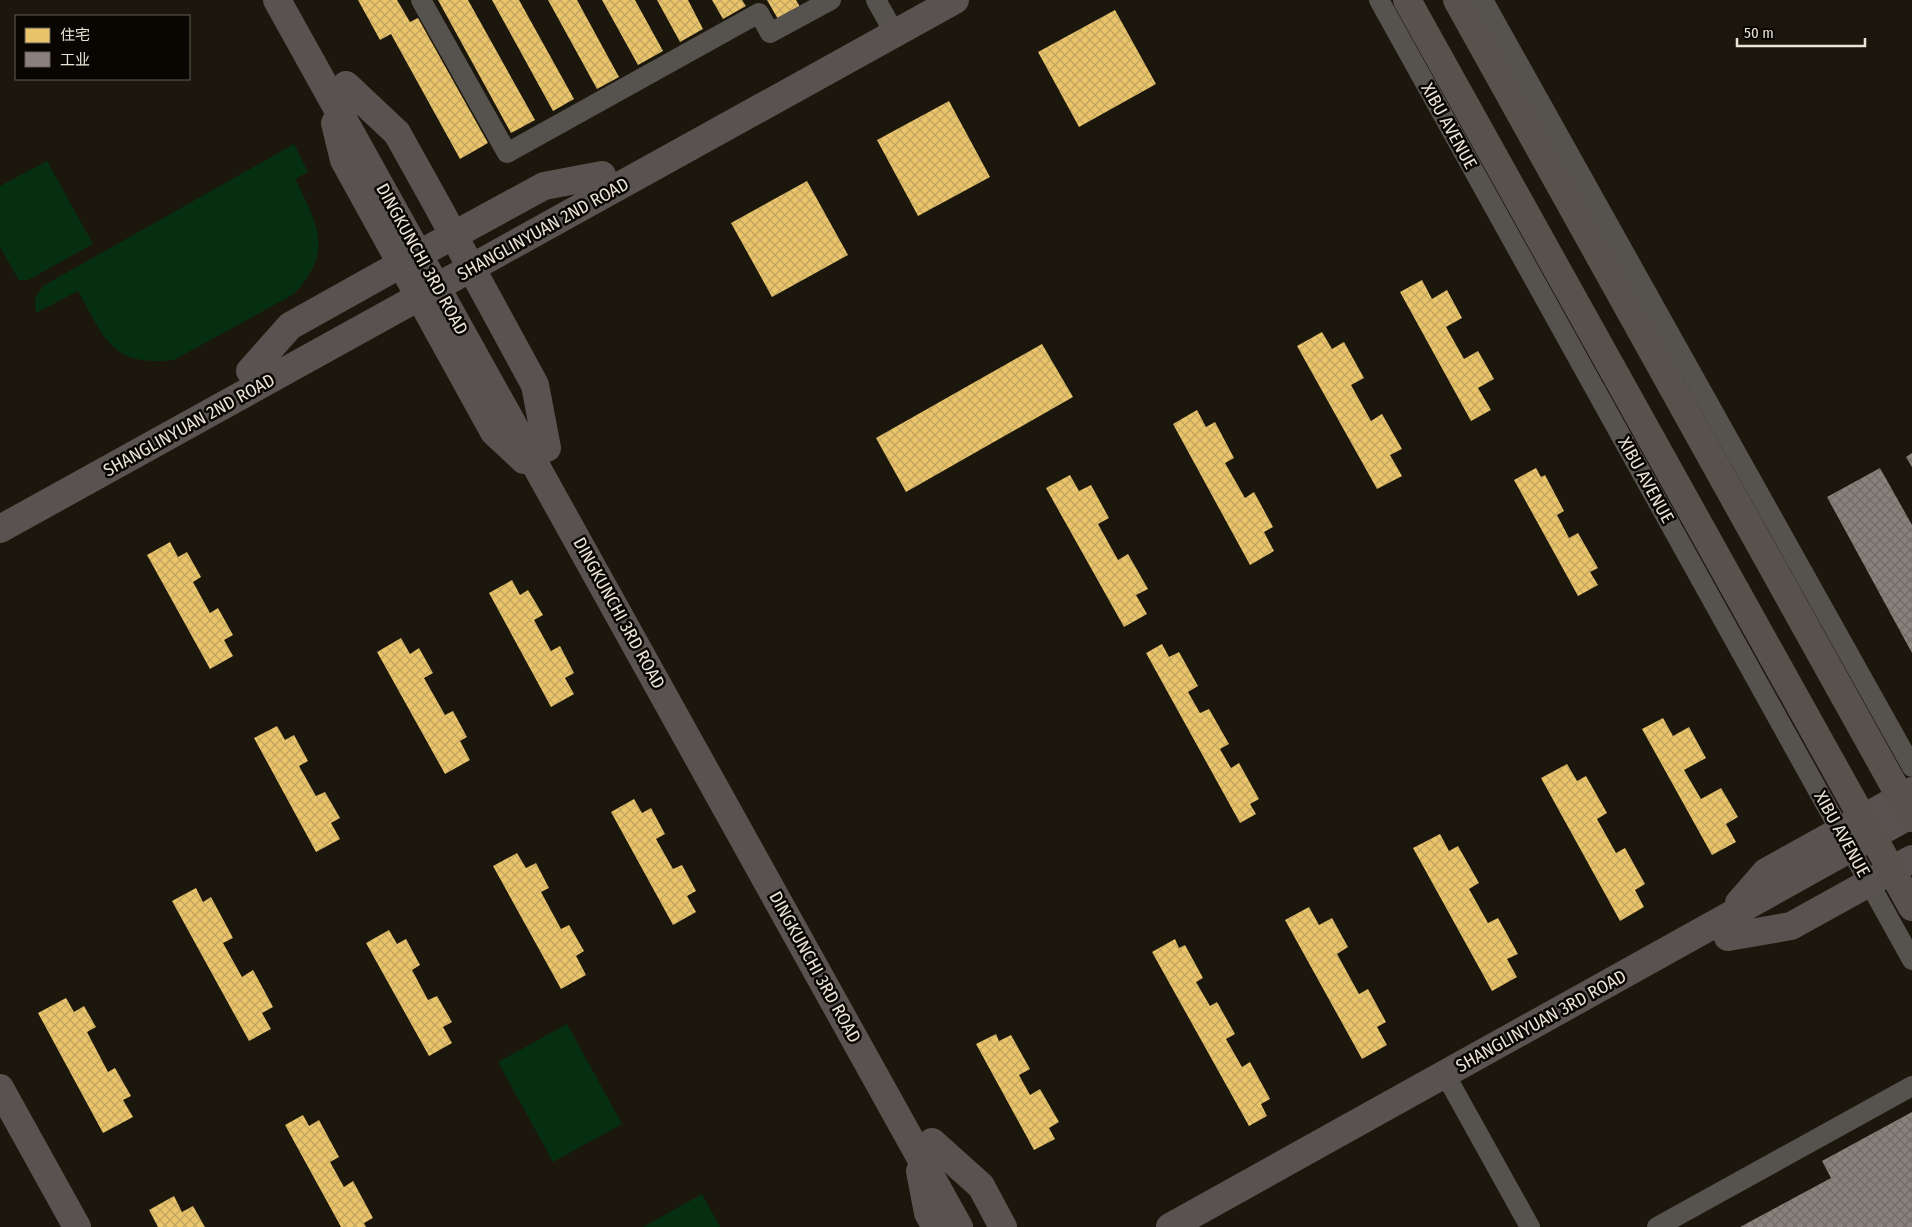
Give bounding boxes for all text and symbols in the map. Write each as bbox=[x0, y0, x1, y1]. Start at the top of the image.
legend bbox=[15, 15, 190, 80]
scale bar bbox=[1737, 15, 1864, 47]
text: 50 m bbox=[1744, 24, 1774, 42]
text: 住宅 bbox=[60, 26, 90, 44]
text: 工业 bbox=[60, 51, 90, 69]
street label: XIBU AVENUE bbox=[1416, 79, 1482, 173]
street label: SHANGLINYUAN 2ND ROAD bbox=[454, 173, 632, 285]
street label: DINGKUNCHI 3RD ROAD bbox=[371, 179, 473, 339]
street label: SHANGLINYUAN 2ND ROAD bbox=[100, 369, 278, 481]
street label: XIBU AVENUE bbox=[1613, 433, 1679, 527]
street label: DINGKUNCHI 3RD ROAD bbox=[568, 533, 670, 693]
street label: XIBU AVENUE bbox=[1809, 787, 1875, 881]
street label: DINGKUNCHI 3RD ROAD bbox=[764, 887, 866, 1047]
street label: SHANGLINYUAN 3RD ROAD bbox=[1452, 965, 1630, 1077]

